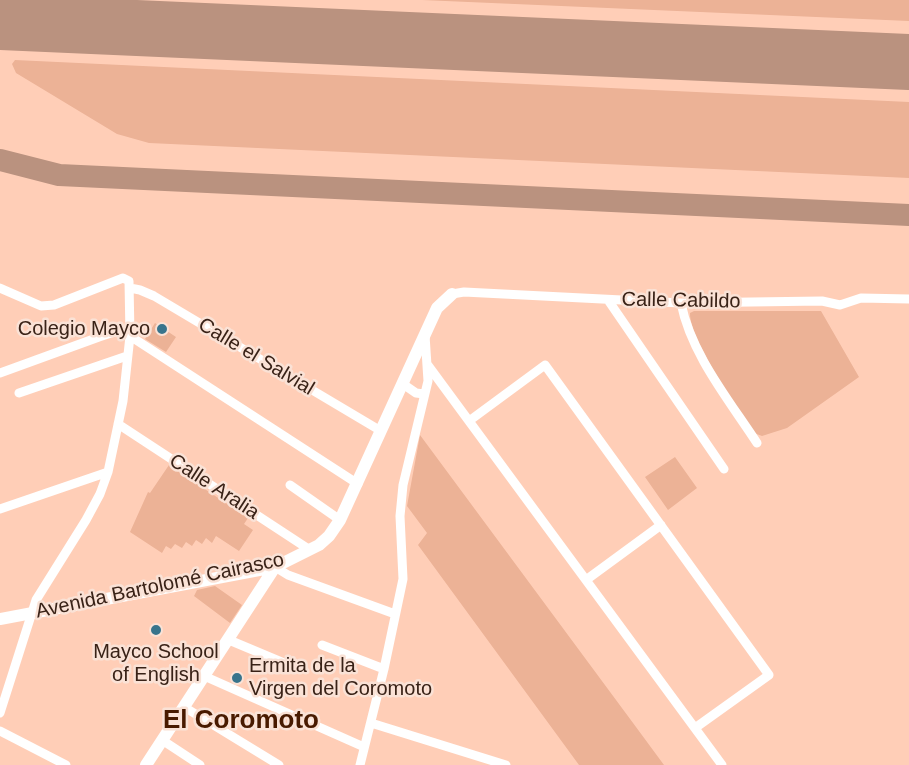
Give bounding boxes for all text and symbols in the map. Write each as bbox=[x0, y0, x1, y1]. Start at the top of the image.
street label: Calle Cabildo bbox=[621, 288, 741, 314]
street label: Calle el Salvial bbox=[194, 313, 318, 401]
place label: Colegio Mayco bbox=[18, 317, 150, 341]
marker: Colegio Mayco bbox=[155, 322, 169, 336]
street label: Calle Aralia bbox=[165, 449, 263, 525]
street label: Avenida Bartolomé Cairasco bbox=[34, 548, 286, 624]
marker: Mayco School of English bbox=[149, 623, 163, 637]
place label: Mayco School of English bbox=[93, 640, 219, 687]
place label: Ermita de la Virgen del Coromoto bbox=[249, 654, 432, 701]
marker: Ermita de la Virgen del Coromoto bbox=[230, 671, 244, 685]
district label: El Coromoto bbox=[163, 705, 319, 737]

